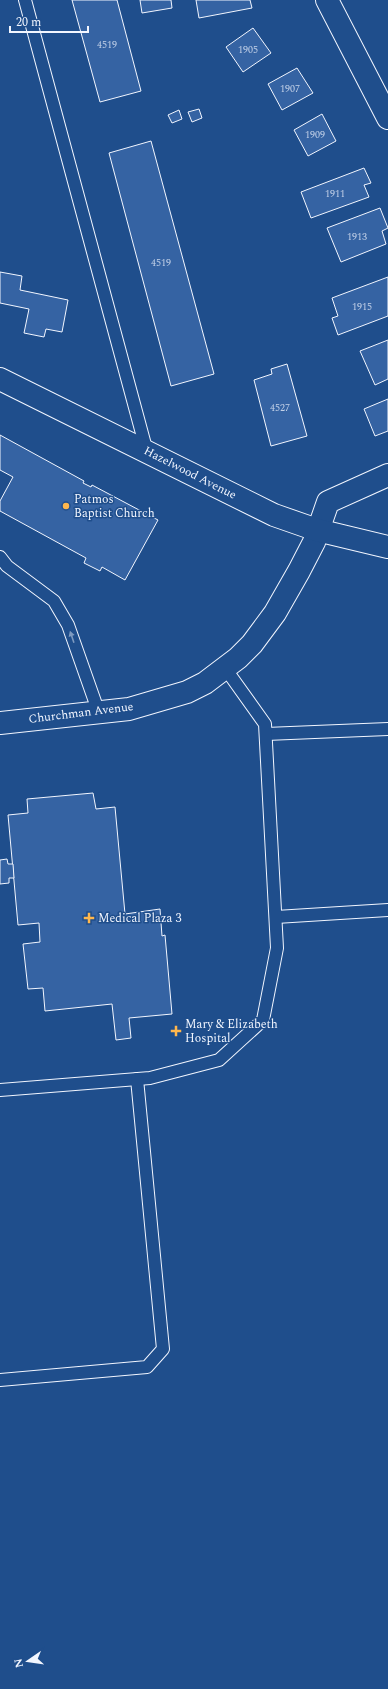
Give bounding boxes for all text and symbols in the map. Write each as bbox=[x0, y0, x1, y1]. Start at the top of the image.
scale bar bbox=[10, 8, 88, 34]
text: 20 m bbox=[16, 13, 41, 32]
house number: 4519 bbox=[97, 37, 117, 53]
house number: 1905 bbox=[238, 42, 258, 58]
house number: 1907 bbox=[280, 81, 300, 97]
house number: 1909 bbox=[305, 127, 325, 143]
house number: 1911 bbox=[325, 186, 345, 202]
house number: 1913 bbox=[347, 229, 367, 245]
house number: 4519 bbox=[151, 255, 171, 271]
house number: 1915 bbox=[352, 299, 372, 315]
house number: 4527 bbox=[270, 400, 290, 416]
street label: Hazelwood Avenue bbox=[140, 441, 240, 505]
place label: Patmos Baptist Church bbox=[74, 490, 155, 523]
marker: Patmos Baptist Church bbox=[61, 501, 71, 511]
one-way arrow bbox=[69, 631, 75, 643]
street label: Churchman Avenue bbox=[27, 697, 135, 729]
place label: Medical Plaza 3 bbox=[98, 909, 181, 928]
marker: Medical Plaza 3 bbox=[83, 912, 95, 924]
place label: Mary & Elizabeth Hospital bbox=[185, 1015, 278, 1048]
marker: Mary & Elizabeth Hospital bbox=[170, 1025, 182, 1037]
north arrow bbox=[8, 1641, 48, 1681]
text: N bbox=[9, 1657, 28, 1669]

